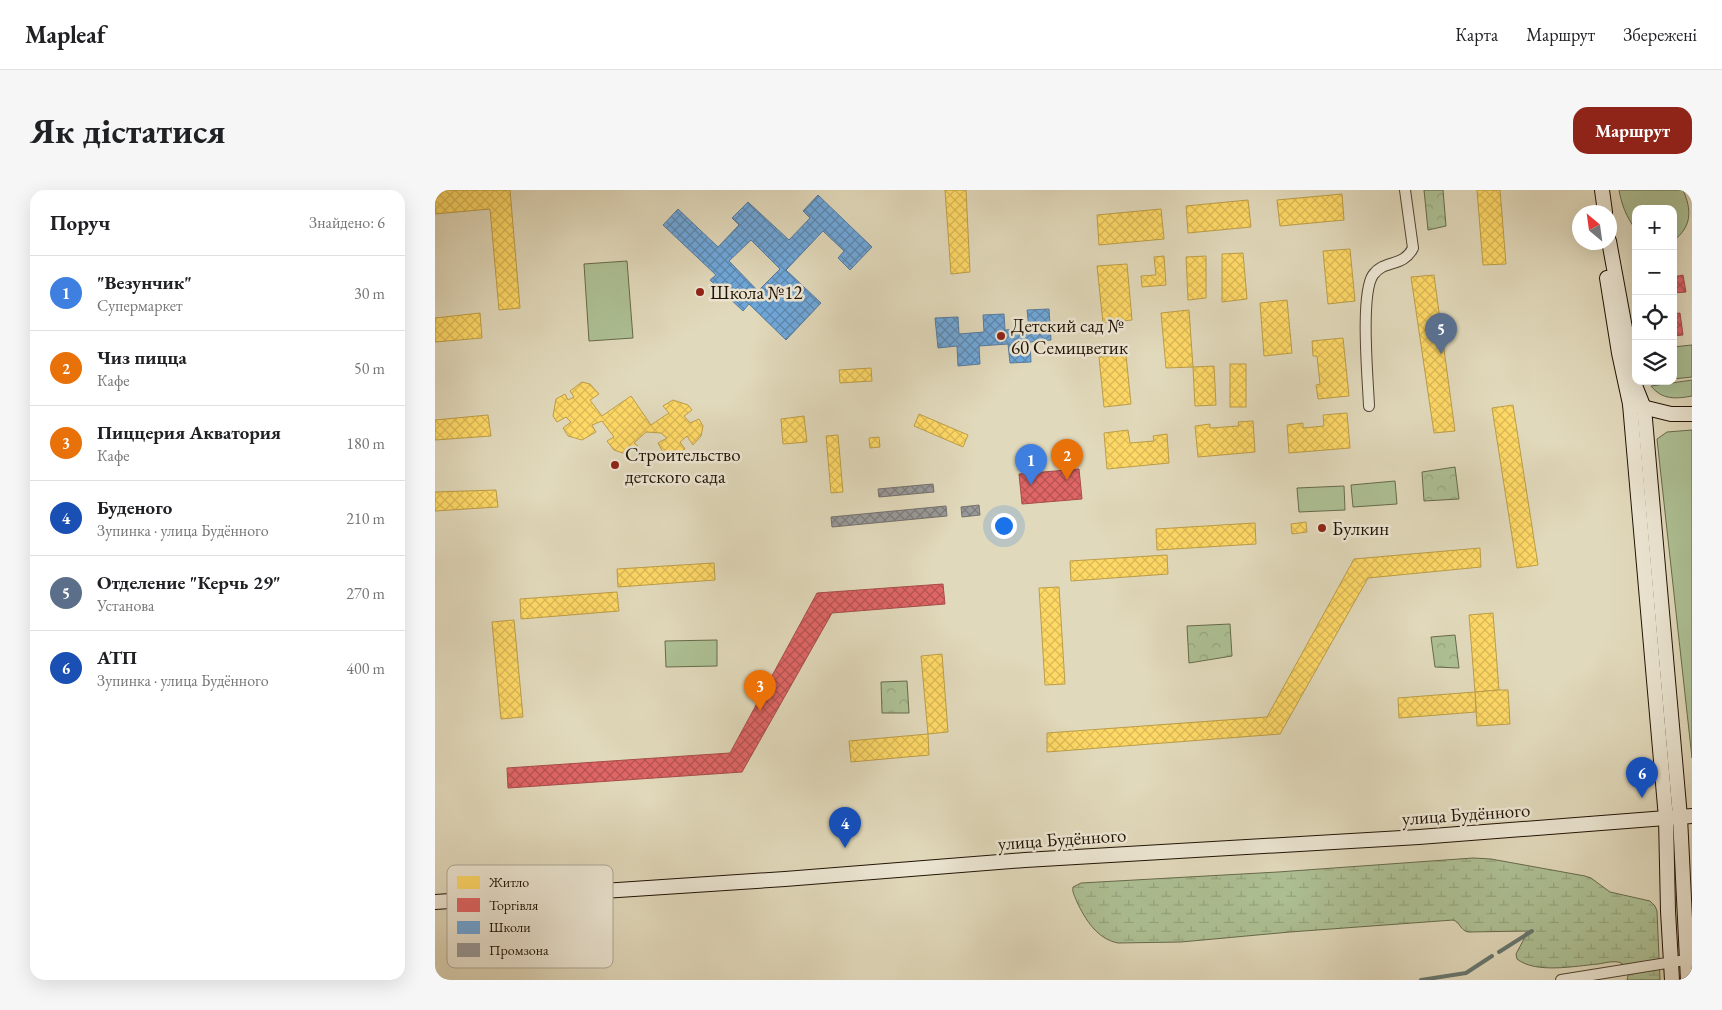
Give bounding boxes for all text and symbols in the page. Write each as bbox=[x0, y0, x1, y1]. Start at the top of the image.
text: Mapleaf bbox=[25, 19, 106, 50]
text: Карта bbox=[1455, 23, 1498, 46]
text: Маршрут bbox=[1526, 23, 1595, 46]
text: Збережені bbox=[1623, 23, 1697, 46]
button: Маршрут bbox=[1573, 107, 1692, 154]
text: Як дістатися bbox=[30, 108, 225, 153]
north arrow bbox=[1572, 205, 1617, 250]
map controls bbox=[1632, 205, 1677, 385]
button: + bbox=[1632, 205, 1677, 250]
text: Поруч bbox=[50, 209, 110, 236]
text: Знайдено: 6 bbox=[309, 212, 385, 233]
button: − bbox=[1632, 250, 1677, 295]
text: "Везунчик" bbox=[97, 270, 192, 295]
place label: Школа №12 bbox=[710, 280, 803, 305]
text: 1 bbox=[62, 283, 70, 304]
text: 30 m bbox=[354, 283, 385, 304]
marker: Школа №12 bbox=[694, 286, 706, 298]
text: Супермаркет bbox=[97, 295, 183, 316]
button: locate bbox=[1632, 295, 1677, 340]
place label: Детский сад № 60 Семицветик bbox=[1011, 313, 1128, 360]
pin: 5 bbox=[1425, 313, 1457, 354]
marker: Детский сад № 60 Семицветик bbox=[995, 330, 1007, 342]
button: layers bbox=[1632, 340, 1677, 385]
text: Чиз пицца bbox=[97, 345, 187, 370]
text: 2 bbox=[62, 358, 70, 379]
text: 50 m bbox=[354, 358, 385, 379]
text: Кафе bbox=[97, 370, 130, 391]
text: Пиццерия Акватория bbox=[97, 420, 281, 445]
text: 3 bbox=[62, 433, 70, 454]
text: 180 m bbox=[346, 433, 385, 454]
pin: 2 bbox=[1051, 439, 1083, 480]
place label: Строительство детского сада bbox=[625, 442, 741, 489]
pin: 1 bbox=[1015, 444, 1047, 485]
text: Кафе bbox=[97, 445, 130, 466]
marker: Строительство детского сада bbox=[609, 459, 621, 471]
text: Буденого bbox=[97, 495, 172, 520]
text: 4 bbox=[62, 508, 70, 529]
text: 210 m bbox=[346, 508, 385, 529]
your location bbox=[991, 513, 1017, 539]
place label: Булкин bbox=[1332, 516, 1389, 541]
text: Зупинка · улица Будённого bbox=[97, 520, 269, 541]
marker: Булкин bbox=[1316, 522, 1328, 534]
text: Отделение "Керчь 29" bbox=[97, 570, 281, 595]
text: 5 bbox=[62, 583, 70, 604]
text: 270 m bbox=[346, 583, 385, 604]
text: Установа bbox=[97, 595, 154, 616]
text: АТП bbox=[97, 645, 137, 670]
text: 6 bbox=[62, 658, 70, 679]
text: 400 m bbox=[346, 658, 385, 679]
text: Зупинка · улица Будённого bbox=[97, 670, 269, 691]
pin: 3 bbox=[744, 670, 776, 711]
pin: 6 bbox=[1626, 757, 1658, 798]
street label: улица Будённого bbox=[1401, 797, 1531, 831]
pin: 4 bbox=[829, 807, 861, 848]
street label: улица Будённого bbox=[997, 822, 1127, 856]
legend bbox=[447, 865, 613, 968]
text: Житло bbox=[488, 873, 529, 891]
text: Торгівля bbox=[489, 896, 538, 914]
text: Школи bbox=[489, 918, 531, 936]
text: Промзона bbox=[489, 941, 549, 959]

